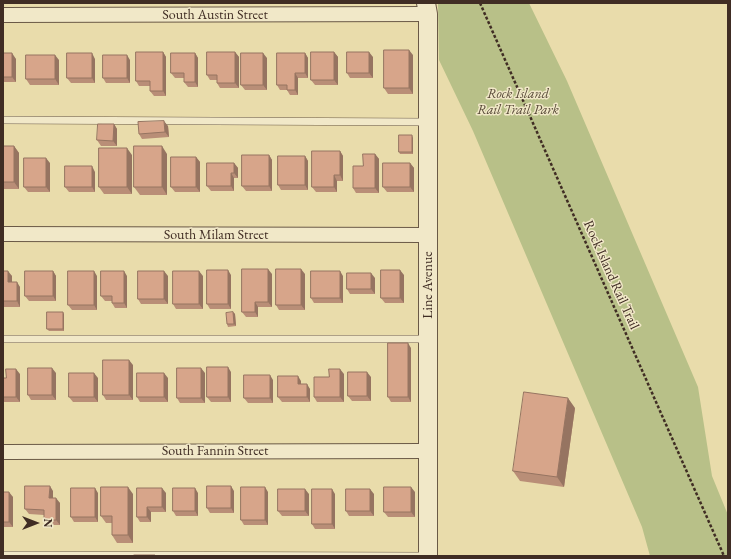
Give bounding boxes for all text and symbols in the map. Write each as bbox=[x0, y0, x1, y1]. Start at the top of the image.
street label: South Austin Street bbox=[162, 7, 268, 23]
park label: Rock Island Rail Trail Park bbox=[477, 86, 559, 118]
street label: Rock Island Rail Trail bbox=[579, 218, 643, 332]
street label: South Milam Street bbox=[164, 227, 268, 243]
street label: Line Avenue bbox=[420, 251, 436, 319]
street label: South Fannin Street bbox=[162, 443, 268, 459]
north arrow bbox=[16, 503, 56, 543]
text: N bbox=[41, 519, 55, 527]

